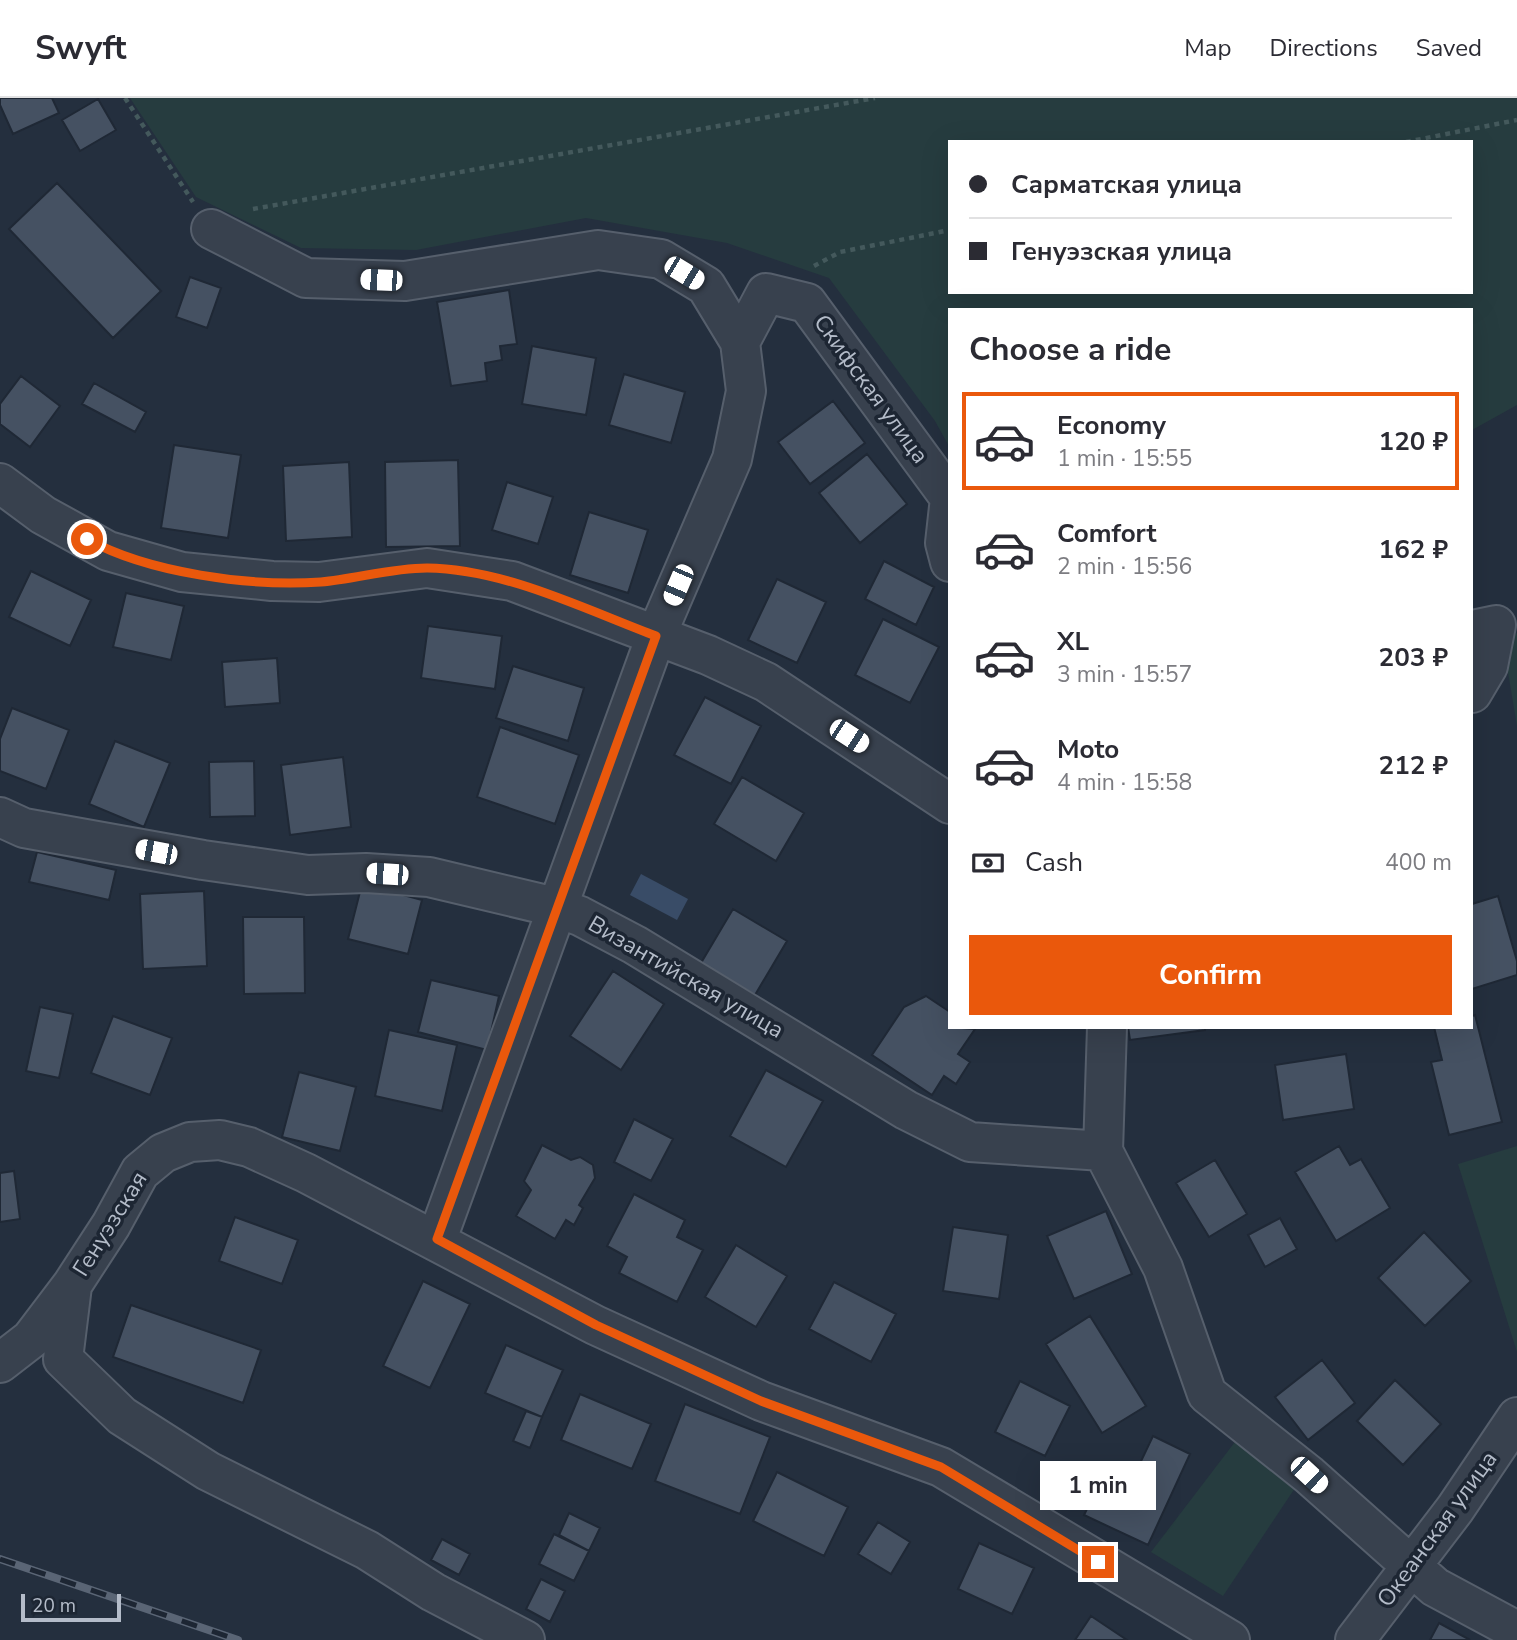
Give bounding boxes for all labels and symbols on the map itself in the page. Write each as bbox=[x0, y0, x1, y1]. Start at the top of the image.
car bbox=[661, 253, 708, 293]
car bbox=[360, 269, 403, 291]
street label: Скифская улица bbox=[806, 308, 936, 470]
route start bbox=[71, 523, 103, 555]
car bbox=[661, 562, 696, 608]
car bbox=[826, 716, 873, 756]
car bbox=[134, 838, 179, 866]
car bbox=[366, 862, 409, 886]
street label: Византийская улица bbox=[582, 908, 790, 1046]
street label: Генуэзская bbox=[66, 1166, 154, 1282]
street label: Океанская улица bbox=[1370, 1445, 1504, 1613]
car bbox=[1287, 1453, 1332, 1497]
callout: 1 min bbox=[1040, 1460, 1156, 1510]
route end bbox=[1082, 1546, 1114, 1578]
scale bar bbox=[21, 1591, 121, 1623]

